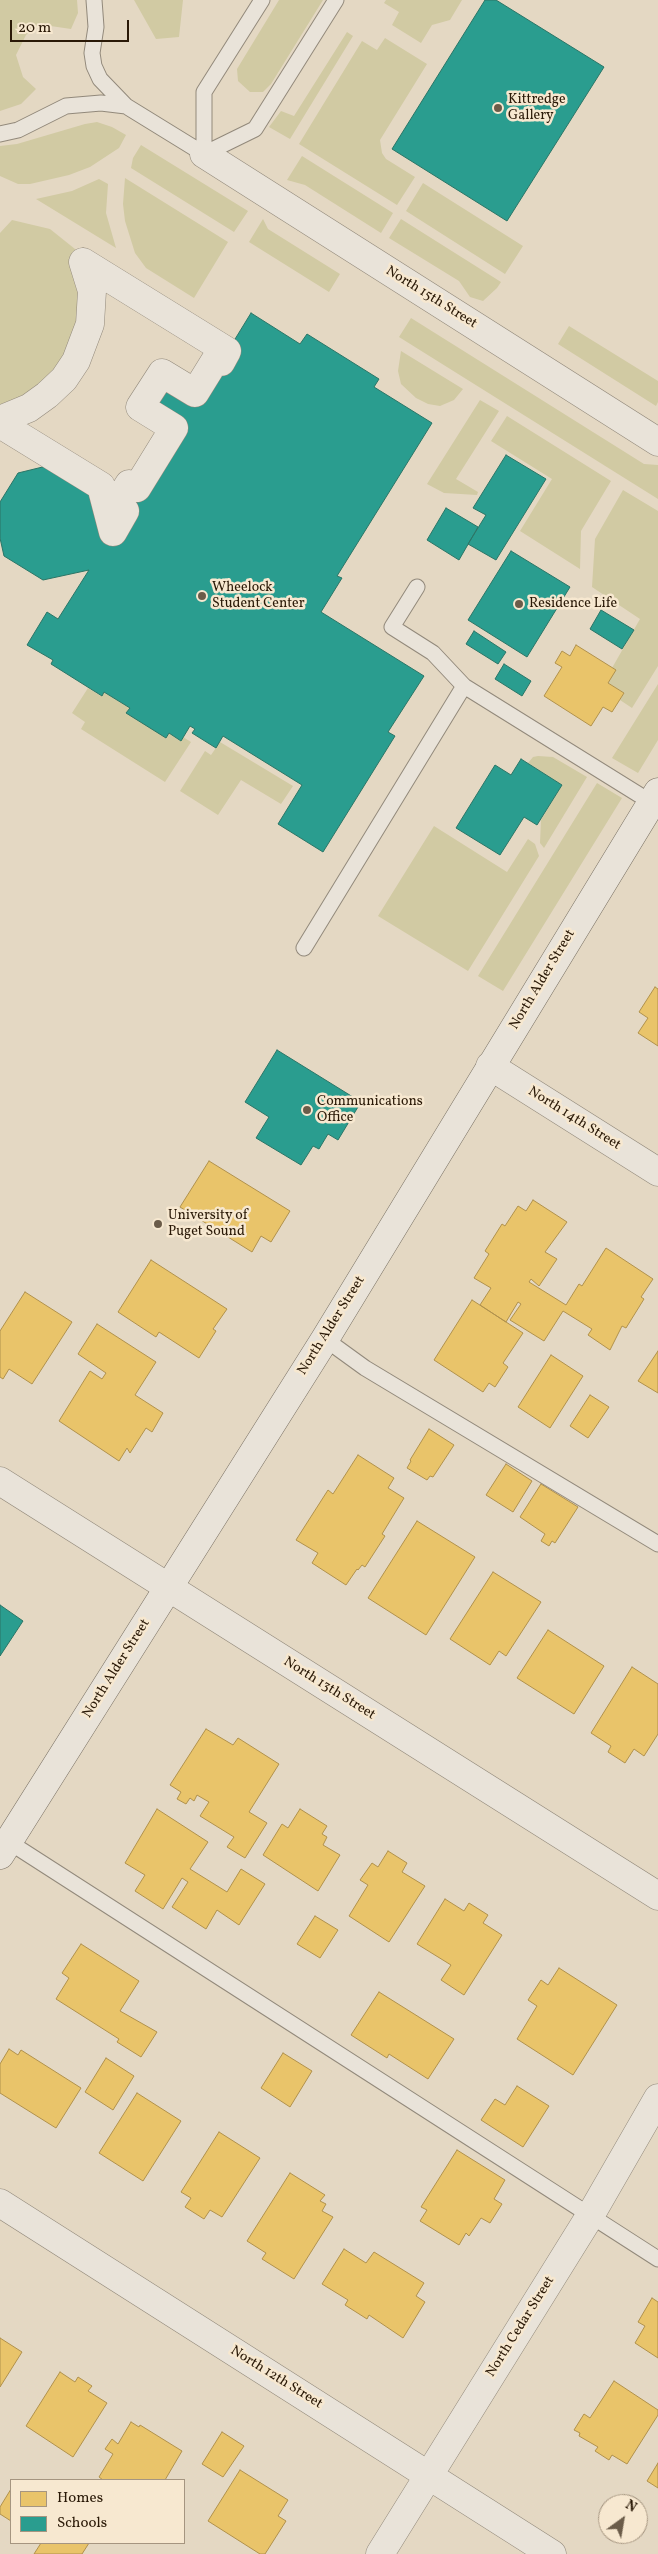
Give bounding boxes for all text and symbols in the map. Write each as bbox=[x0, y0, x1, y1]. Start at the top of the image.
scale bar bbox=[12, 10, 131, 42]
text: 20 m bbox=[18, 18, 51, 39]
place label: Kittredge Gallery bbox=[508, 92, 566, 124]
marker: Kittredge Gallery bbox=[492, 102, 504, 114]
street label: North 15th Street bbox=[382, 263, 480, 333]
place label: Wheelock Student Center bbox=[212, 580, 305, 612]
marker: Wheelock Student Center bbox=[196, 590, 208, 602]
place label: Residence Life bbox=[529, 596, 617, 612]
marker: Residence Life bbox=[513, 598, 525, 610]
street label: North Alder Street bbox=[507, 927, 579, 1033]
street label: North 14th Street bbox=[524, 1084, 624, 1154]
place label: Communications Office bbox=[317, 1094, 423, 1126]
marker: Communications Office bbox=[301, 1104, 313, 1116]
place label: University of Puget Sound bbox=[168, 1208, 248, 1240]
marker: University of Puget Sound bbox=[152, 1218, 164, 1230]
street label: North Alder Street bbox=[295, 1273, 369, 1379]
street label: North Alder Street bbox=[80, 1616, 154, 1722]
street label: North 13th Street bbox=[280, 1654, 378, 1724]
street label: North Cedar Street bbox=[483, 2273, 559, 2381]
street label: North 12th Street bbox=[227, 2343, 325, 2413]
legend bbox=[10, 2479, 185, 2544]
text: Homes bbox=[57, 2488, 103, 2509]
north arrow bbox=[598, 2494, 648, 2544]
text: N bbox=[621, 2496, 640, 2517]
text: Schools bbox=[57, 2513, 107, 2534]

